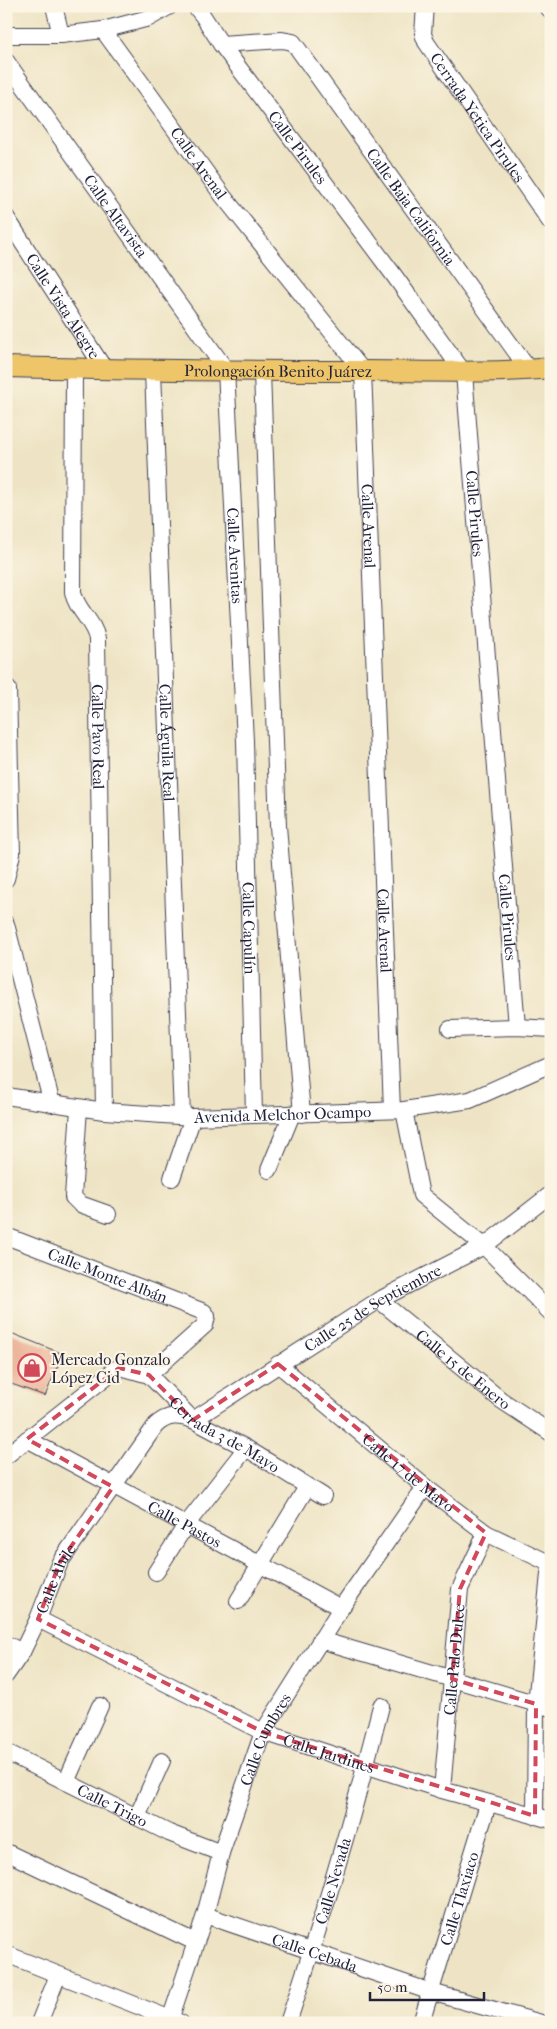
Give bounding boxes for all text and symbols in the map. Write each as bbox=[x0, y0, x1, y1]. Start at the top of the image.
street label: Cerrada Yetica Pirules bbox=[426, 49, 529, 186]
street label: Calle Pirules bbox=[264, 107, 331, 188]
street label: Calle Arenal bbox=[166, 123, 231, 203]
street label: Calle Baja California bbox=[362, 145, 460, 270]
street label: Calle Altavista bbox=[80, 171, 152, 262]
street label: Calle Vista Alegre bbox=[22, 250, 104, 363]
street label: Prolongación Benito Juárez bbox=[184, 361, 372, 381]
street label: Calle Pirules bbox=[462, 469, 488, 558]
street label: Calle Arenal bbox=[357, 483, 380, 569]
street label: Calle Arenitas bbox=[223, 507, 247, 604]
street label: Calle Pavo Real bbox=[88, 684, 108, 790]
street label: Calle Águila Real bbox=[155, 684, 179, 803]
street label: Calle Pirules bbox=[495, 873, 521, 961]
street label: Calle Capulín bbox=[238, 882, 260, 975]
street label: Calle Arenal bbox=[373, 888, 396, 974]
street label: Avenida Melchor Ocampo bbox=[193, 1102, 371, 1127]
street label: Calle Monte Albán bbox=[45, 1244, 171, 1307]
street label: Calle 25 de Septiembre bbox=[301, 1261, 445, 1356]
street label: Calle 15 de Enero bbox=[412, 1325, 514, 1413]
place label: Mercado Gonzalo López Cid bbox=[51, 1350, 170, 1387]
shop icon: Mercado Gonzalo López Cid bbox=[17, 1353, 47, 1383]
street label: Cerrada 3 de Mayo bbox=[165, 1393, 283, 1477]
street label: Calle 17 de Mayo bbox=[358, 1430, 458, 1516]
street label: Calle Pastos bbox=[144, 1497, 225, 1552]
street label: Calle Ahile bbox=[32, 1540, 80, 1616]
street label: Calle Palo Dulce bbox=[440, 1603, 469, 1716]
street label: Calle Cumbres bbox=[236, 1690, 295, 1788]
street label: Calle Jardines bbox=[281, 1730, 377, 1777]
street label: Calle Trigo bbox=[74, 1780, 151, 1831]
street label: Calle Nevada bbox=[311, 1835, 355, 1927]
street label: Calle Tlaxiaco bbox=[436, 1850, 483, 1948]
street label: Calle Cebada bbox=[269, 1930, 360, 1976]
scale bar bbox=[370, 1969, 483, 2001]
text: 50 m bbox=[377, 1978, 408, 1996]

